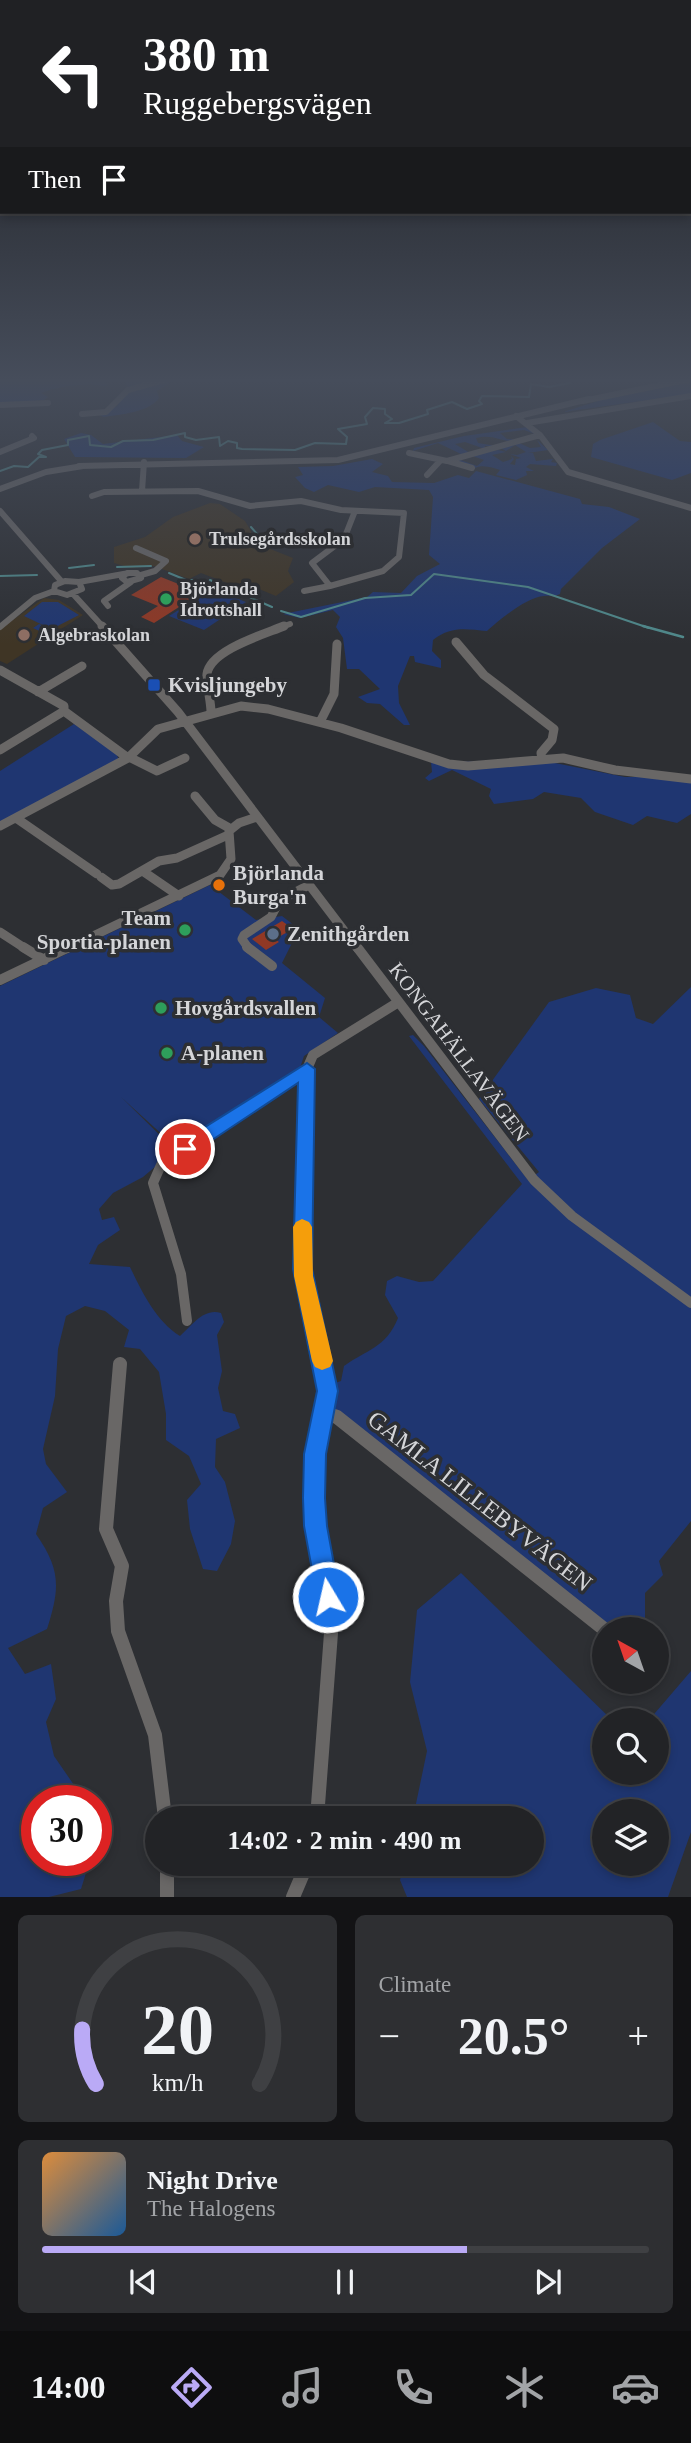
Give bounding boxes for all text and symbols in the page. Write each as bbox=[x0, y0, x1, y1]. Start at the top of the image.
text: 380 m bbox=[143, 27, 270, 82]
icon: left bbox=[28, 28, 119, 119]
text: Ruggebergsvägen bbox=[143, 85, 372, 121]
icon: arrive bbox=[95, 161, 133, 199]
text: Then bbox=[28, 165, 81, 194]
place label: Trulsegårdsskolan bbox=[209, 529, 351, 549]
marker: Trulsegårdsskolan bbox=[187, 531, 203, 547]
place label: Björlanda Idrottshall bbox=[180, 579, 262, 620]
marker: Björlanda Idrottshall bbox=[158, 591, 174, 607]
place label: Algebraskolan bbox=[38, 625, 150, 645]
marker: Algebraskolan bbox=[16, 627, 32, 643]
place label: Kvisljungeby bbox=[168, 673, 288, 697]
marker: Kvisljungeby bbox=[146, 677, 162, 693]
place label: Björlanda Burga'n bbox=[233, 861, 325, 909]
marker: Björlanda Burga'n bbox=[211, 877, 227, 893]
place label: Team Sportia-planen bbox=[37, 906, 171, 954]
marker: Team Sportia-planen bbox=[177, 922, 193, 938]
place label: Zenithgården bbox=[287, 922, 410, 946]
marker: Zenithgården bbox=[265, 926, 281, 942]
street label: KONGAHÄLLAVÄGEN bbox=[384, 958, 534, 1146]
place label: Hovgårdsvallen bbox=[175, 996, 316, 1020]
marker: Hovgårdsvallen bbox=[153, 1000, 169, 1016]
place label: A-planen bbox=[181, 1041, 264, 1065]
marker: A-planen bbox=[159, 1045, 175, 1061]
pin bbox=[155, 1119, 215, 1179]
icon: arrive bbox=[166, 1130, 204, 1168]
street label: GAMLA LILLEBYVÄGEN bbox=[363, 1406, 597, 1596]
position arrow bbox=[291, 1560, 365, 1634]
north arrow bbox=[592, 1617, 668, 1694]
map controls bbox=[592, 1617, 669, 1876]
button: search bbox=[592, 1708, 669, 1785]
speed limit sign: 30 bbox=[21, 1785, 112, 1876]
button: layers bbox=[592, 1799, 669, 1876]
text: 14:02 · 2 min · 490 m bbox=[228, 1826, 462, 1855]
text: Climate bbox=[379, 1972, 451, 1997]
text: 20 bbox=[141, 1990, 214, 2071]
text: 20.5° bbox=[458, 2008, 570, 2065]
text: − bbox=[379, 2015, 400, 2057]
text: + bbox=[628, 2015, 649, 2057]
text: km/h bbox=[152, 2069, 203, 2096]
text: Night Drive bbox=[147, 2166, 278, 2195]
text: The Halogens bbox=[147, 2196, 275, 2221]
icon: previous bbox=[124, 2263, 162, 2301]
icon: pause bbox=[326, 2263, 364, 2301]
icon: next bbox=[529, 2263, 567, 2301]
icon: directions bbox=[167, 2363, 216, 2412]
icon: music bbox=[278, 2363, 327, 2412]
icon: phone bbox=[389, 2363, 438, 2412]
icon: climate bbox=[500, 2363, 549, 2412]
icon: car bbox=[611, 2363, 660, 2412]
text: 14:00 bbox=[31, 2369, 106, 2405]

